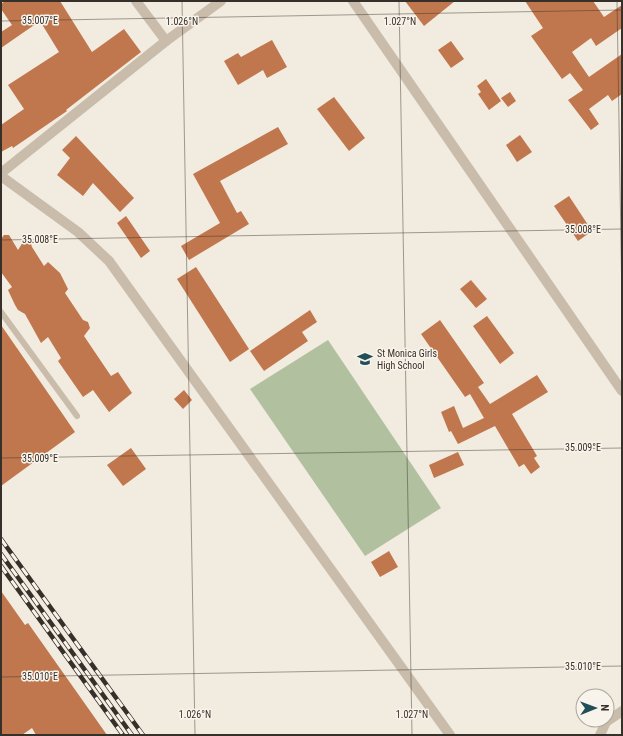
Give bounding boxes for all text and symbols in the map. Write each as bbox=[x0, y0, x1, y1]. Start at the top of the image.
text: 35.007°E bbox=[22, 15, 58, 26]
text: 1.026°N bbox=[166, 16, 198, 27]
text: 1.027°N bbox=[384, 16, 416, 27]
text: 35.008°E bbox=[565, 224, 601, 235]
text: 35.008°E bbox=[22, 234, 58, 245]
place label: St Monica Girls High School bbox=[377, 348, 437, 371]
school or university icon: St Monica Girls High School bbox=[356, 350, 374, 368]
text: 35.009°E bbox=[565, 442, 601, 453]
text: 35.009°E bbox=[22, 453, 58, 464]
text: 35.010°E bbox=[565, 661, 601, 672]
text: 35.010°E bbox=[22, 671, 58, 682]
north arrow bbox=[575, 688, 615, 728]
text: N bbox=[598, 704, 611, 712]
text: 1.026°N bbox=[179, 709, 211, 720]
text: 1.027°N bbox=[396, 709, 428, 720]

